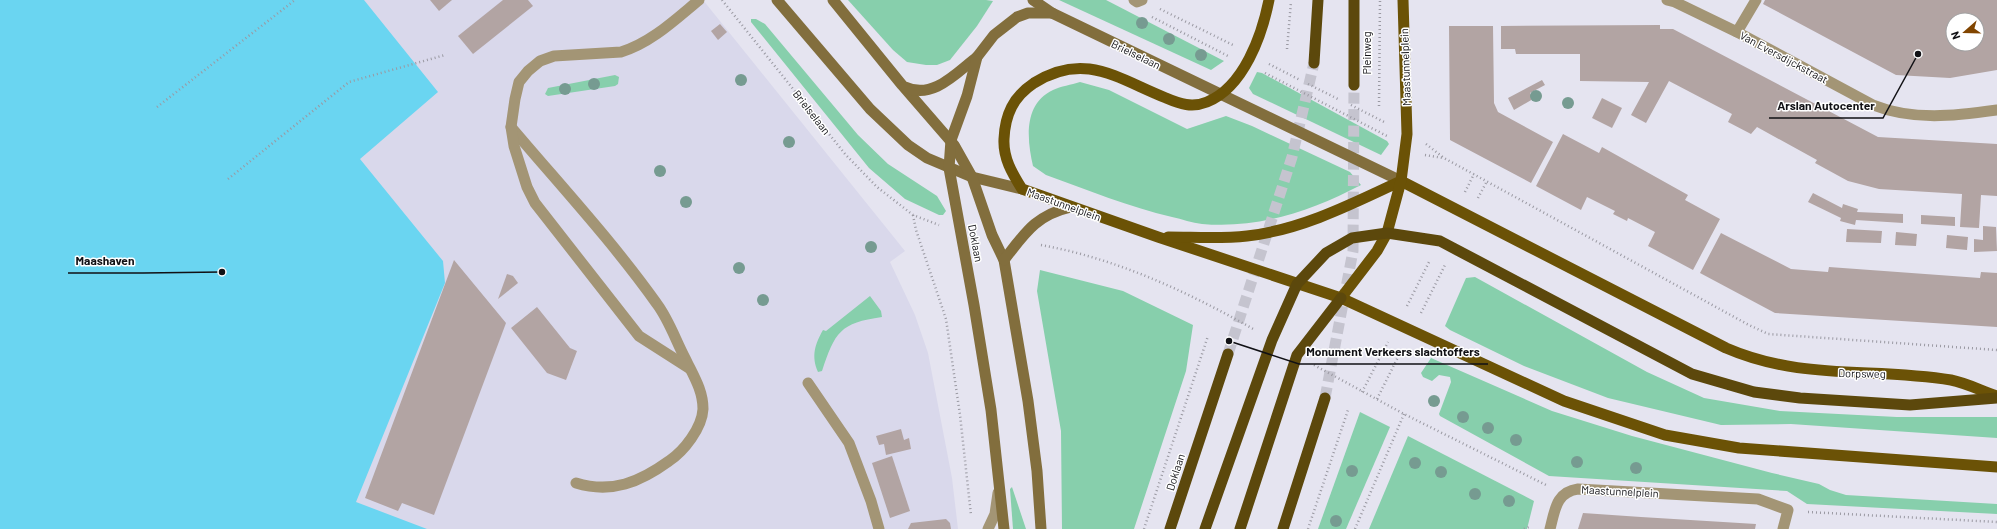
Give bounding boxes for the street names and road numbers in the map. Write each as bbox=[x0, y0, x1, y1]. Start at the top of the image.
street label: Maastunnelplein bbox=[1397, 28, 1413, 106]
street label: Van Eversdijckstraat bbox=[1738, 28, 1830, 86]
street label: Pleinweg bbox=[1360, 31, 1373, 75]
street label: Brielselaan bbox=[1109, 37, 1163, 71]
street label: Brielselaan bbox=[791, 87, 833, 137]
street label: Maastunnelplein bbox=[1025, 185, 1103, 223]
street label: Doklaan bbox=[966, 223, 986, 263]
street label: Dorpsweg bbox=[1838, 366, 1886, 380]
street label: Doklaan bbox=[1163, 452, 1187, 492]
street label: Maastunnelplein bbox=[1581, 482, 1659, 500]

